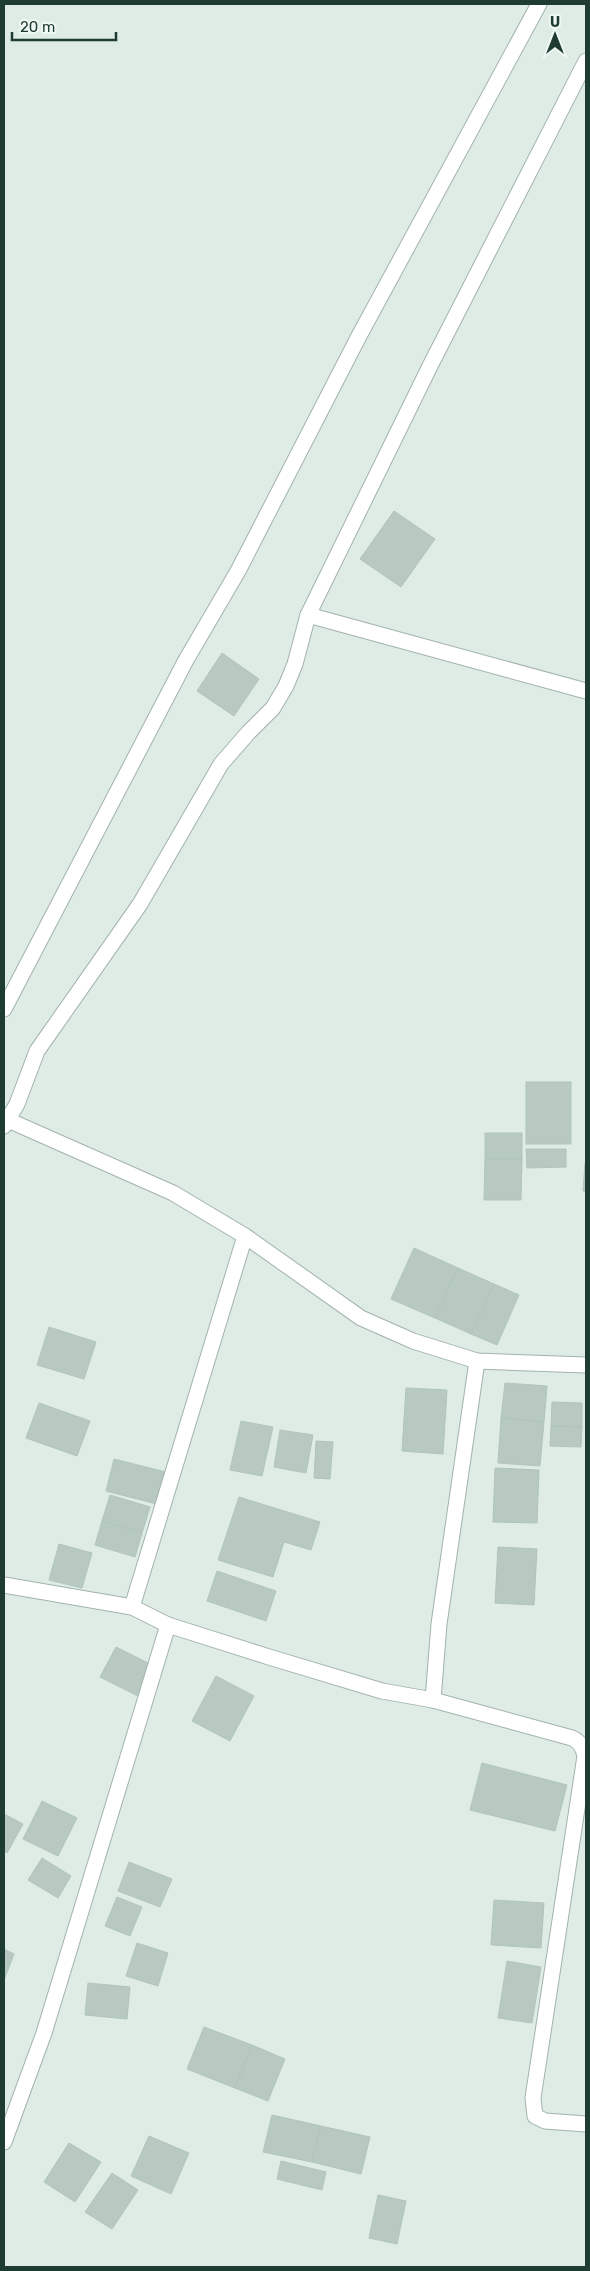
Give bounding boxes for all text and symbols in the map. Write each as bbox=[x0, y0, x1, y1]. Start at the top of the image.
scale bar bbox=[12, 10, 116, 42]
north arrow bbox=[530, 10, 580, 60]
text: U bbox=[550, 14, 560, 31]
text: 20 m bbox=[20, 18, 55, 36]

